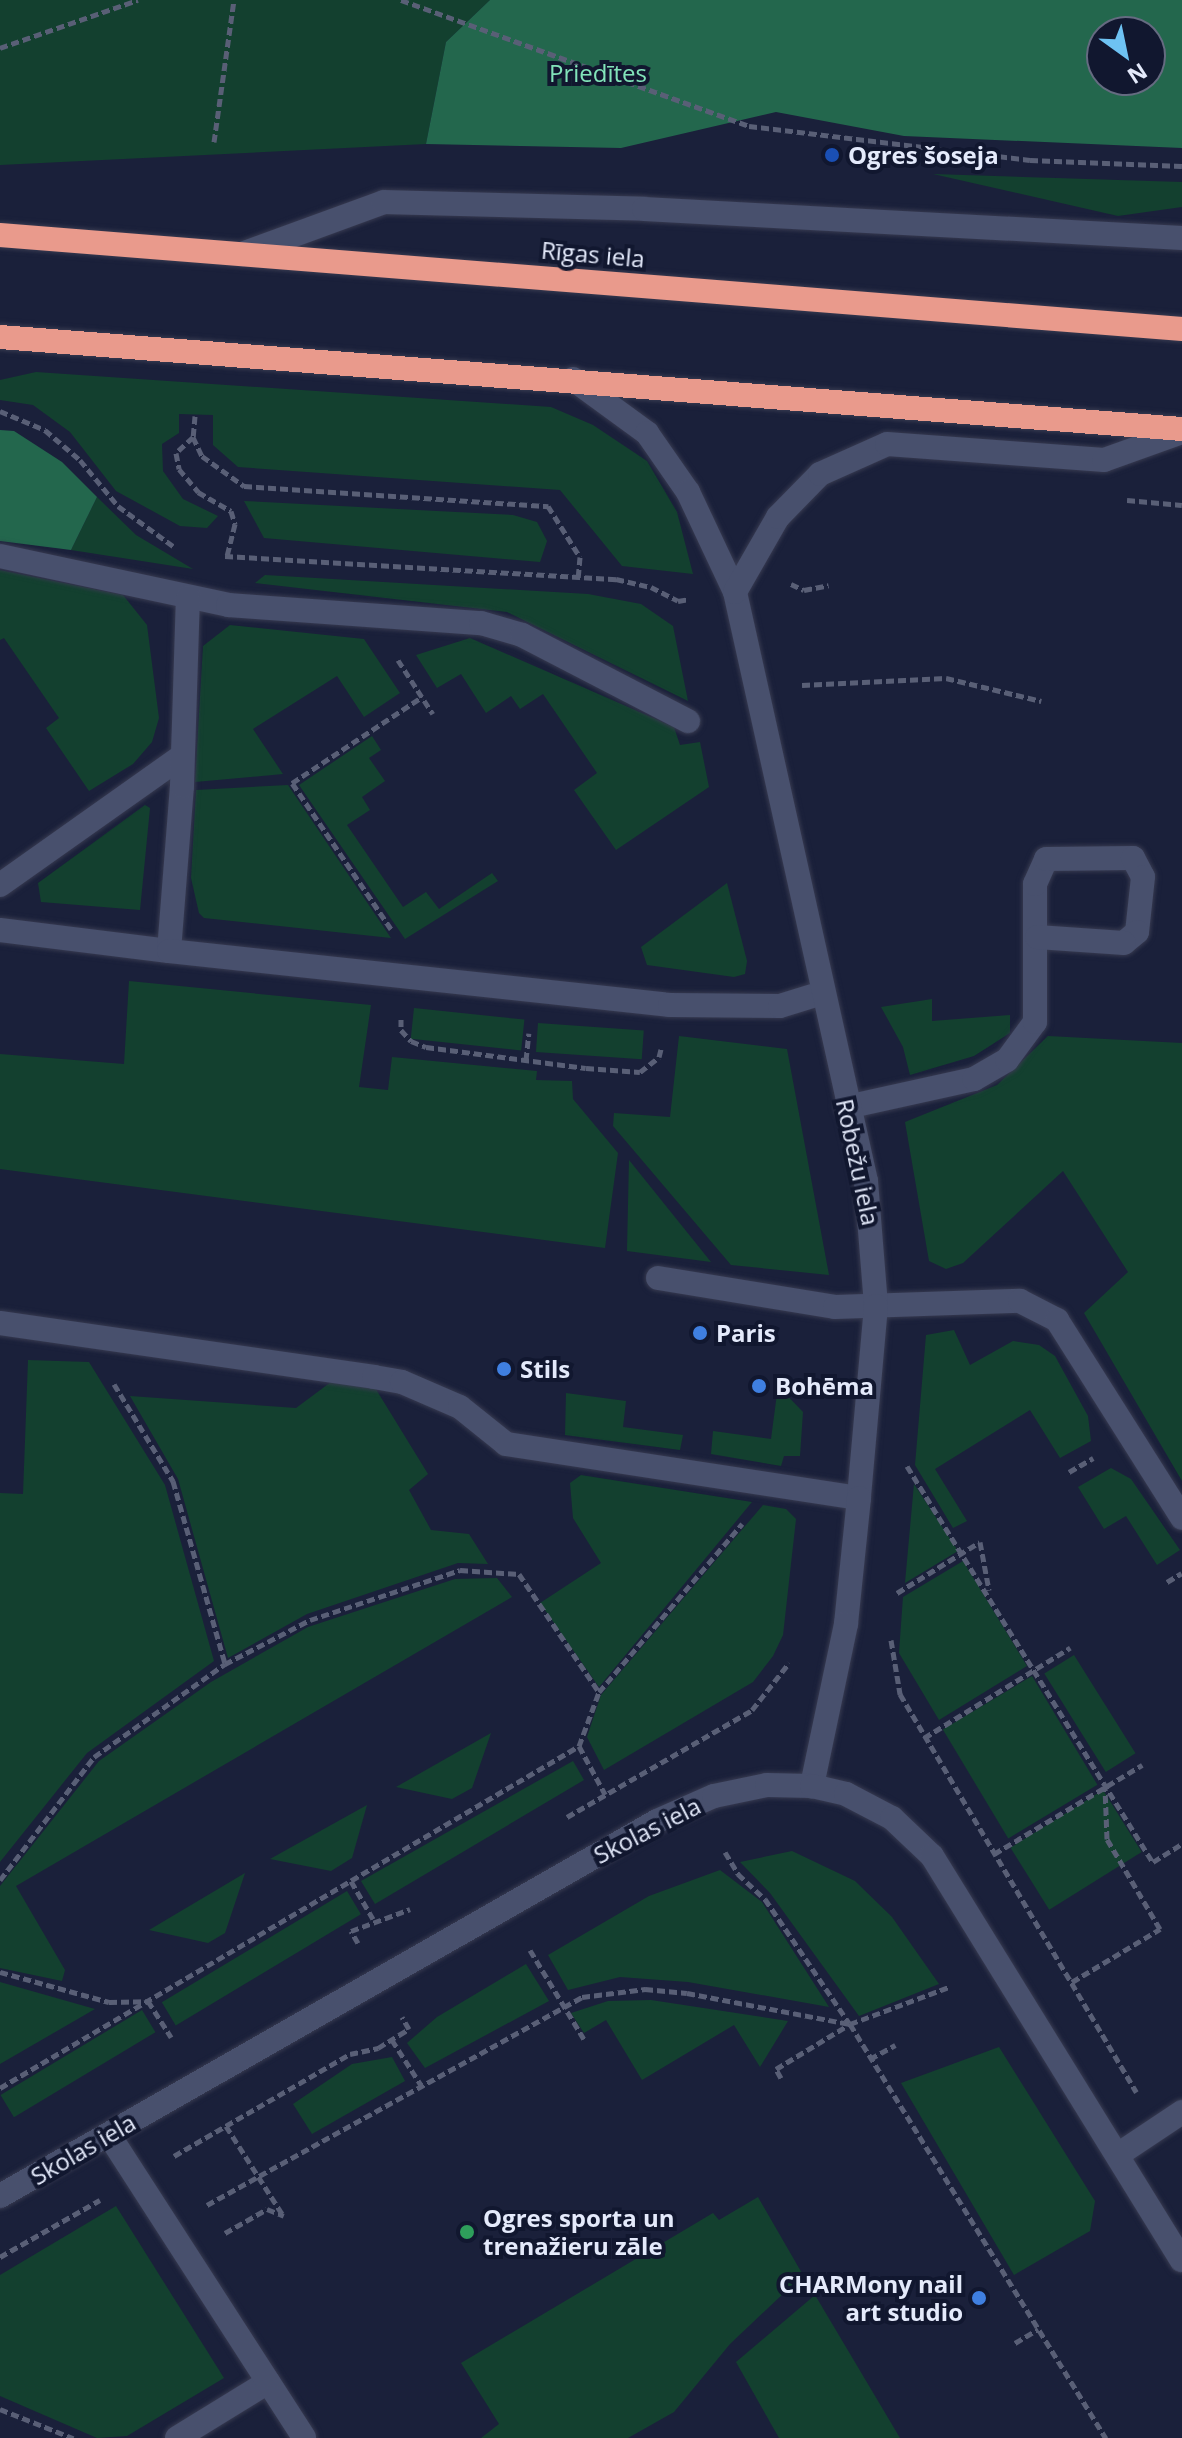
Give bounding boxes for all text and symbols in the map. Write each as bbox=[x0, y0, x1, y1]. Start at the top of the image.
north arrow bbox=[1086, 16, 1166, 96]
text: N bbox=[1122, 57, 1154, 92]
park label: Priedītes bbox=[549, 59, 647, 87]
place label: Ogres šoseja bbox=[848, 141, 999, 169]
marker: Ogres šoseja bbox=[823, 146, 841, 164]
street label: Rīgas iela bbox=[540, 235, 646, 273]
street label: Robežu iela bbox=[831, 1096, 885, 1228]
place label: Paris bbox=[716, 1319, 776, 1347]
marker: Paris bbox=[691, 1324, 709, 1342]
place label: Stils bbox=[520, 1355, 570, 1383]
marker: Stils bbox=[495, 1360, 513, 1378]
place label: Bohēma bbox=[775, 1372, 874, 1400]
marker: Bohēma bbox=[750, 1377, 768, 1395]
street label: Skolas iela bbox=[589, 1791, 705, 1869]
street label: Skolas iela bbox=[25, 2107, 141, 2191]
place label: Ogres sporta un trenažieru zāle bbox=[483, 2204, 674, 2260]
marker: Ogres sporta un trenažieru zāle bbox=[458, 2223, 476, 2241]
place label: CHARMony nail art studio bbox=[779, 2270, 963, 2326]
marker: CHARMony nail art studio bbox=[970, 2289, 988, 2307]

